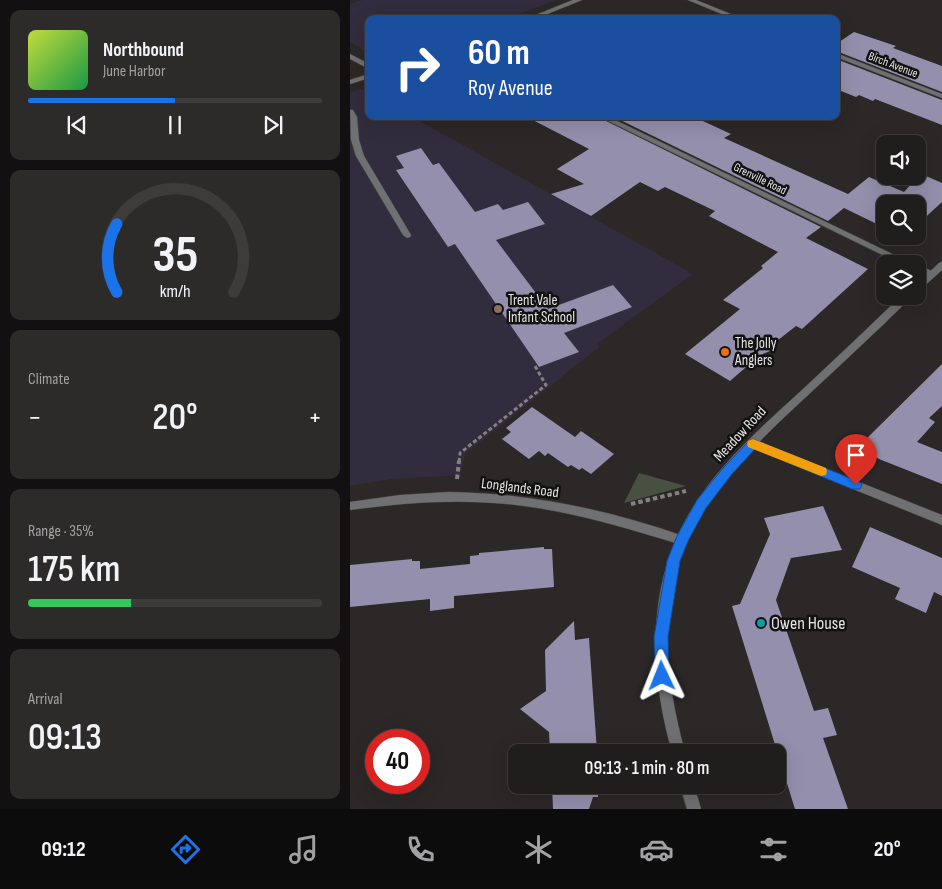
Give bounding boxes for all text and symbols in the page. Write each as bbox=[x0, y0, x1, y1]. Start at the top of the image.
text: 60 m bbox=[468, 32, 530, 75]
icon: right bbox=[385, 35, 450, 100]
text: Northbound bbox=[103, 39, 184, 62]
street label: Birch Avenue bbox=[866, 49, 920, 81]
text: June Harbor bbox=[103, 62, 166, 81]
text: Roy Avenue bbox=[468, 75, 553, 102]
icon: previous bbox=[63, 111, 91, 139]
icon: pause bbox=[161, 111, 189, 139]
icon: next bbox=[259, 111, 287, 139]
map controls bbox=[876, 135, 926, 305]
button: sound bbox=[876, 135, 926, 185]
street label: Grenville Road bbox=[731, 160, 789, 198]
button: search bbox=[876, 195, 926, 245]
text: 35 bbox=[152, 224, 198, 287]
button: layers bbox=[876, 255, 926, 305]
text: km/h bbox=[160, 281, 190, 302]
place label: Trent Vale Infant School bbox=[508, 291, 575, 327]
marker: Trent Vale Infant School bbox=[492, 303, 504, 315]
place label: The Jolly Anglers bbox=[734, 334, 777, 370]
marker: The Jolly Anglers bbox=[719, 346, 731, 358]
text: Climate bbox=[28, 370, 70, 389]
text: 20° bbox=[152, 395, 198, 440]
text: − bbox=[28, 401, 42, 434]
text: + bbox=[308, 401, 322, 434]
street label: Meadow Road bbox=[710, 402, 770, 466]
pin bbox=[835, 434, 877, 485]
icon: arrive bbox=[842, 441, 870, 469]
street label: Longlands Road bbox=[480, 474, 560, 502]
text: Range · 35% bbox=[28, 522, 94, 541]
text: 175 km bbox=[28, 547, 120, 592]
place label: Owen House bbox=[771, 613, 846, 634]
marker: Owen House bbox=[755, 617, 767, 629]
position arrow bbox=[635, 649, 687, 701]
text: Arrival bbox=[28, 690, 62, 709]
text: 09:13 bbox=[28, 715, 102, 760]
speed limit sign: 40 bbox=[365, 729, 430, 794]
text: 09:13 · 1 min · 80 m bbox=[585, 757, 709, 780]
icon: directions bbox=[168, 832, 203, 867]
icon: music bbox=[286, 832, 321, 867]
icon: phone bbox=[403, 832, 438, 867]
icon: climate bbox=[521, 832, 556, 867]
icon: car bbox=[639, 832, 674, 867]
icon: filters bbox=[756, 832, 791, 867]
text: 09:12 bbox=[41, 836, 86, 863]
text: 20° bbox=[874, 836, 901, 863]

